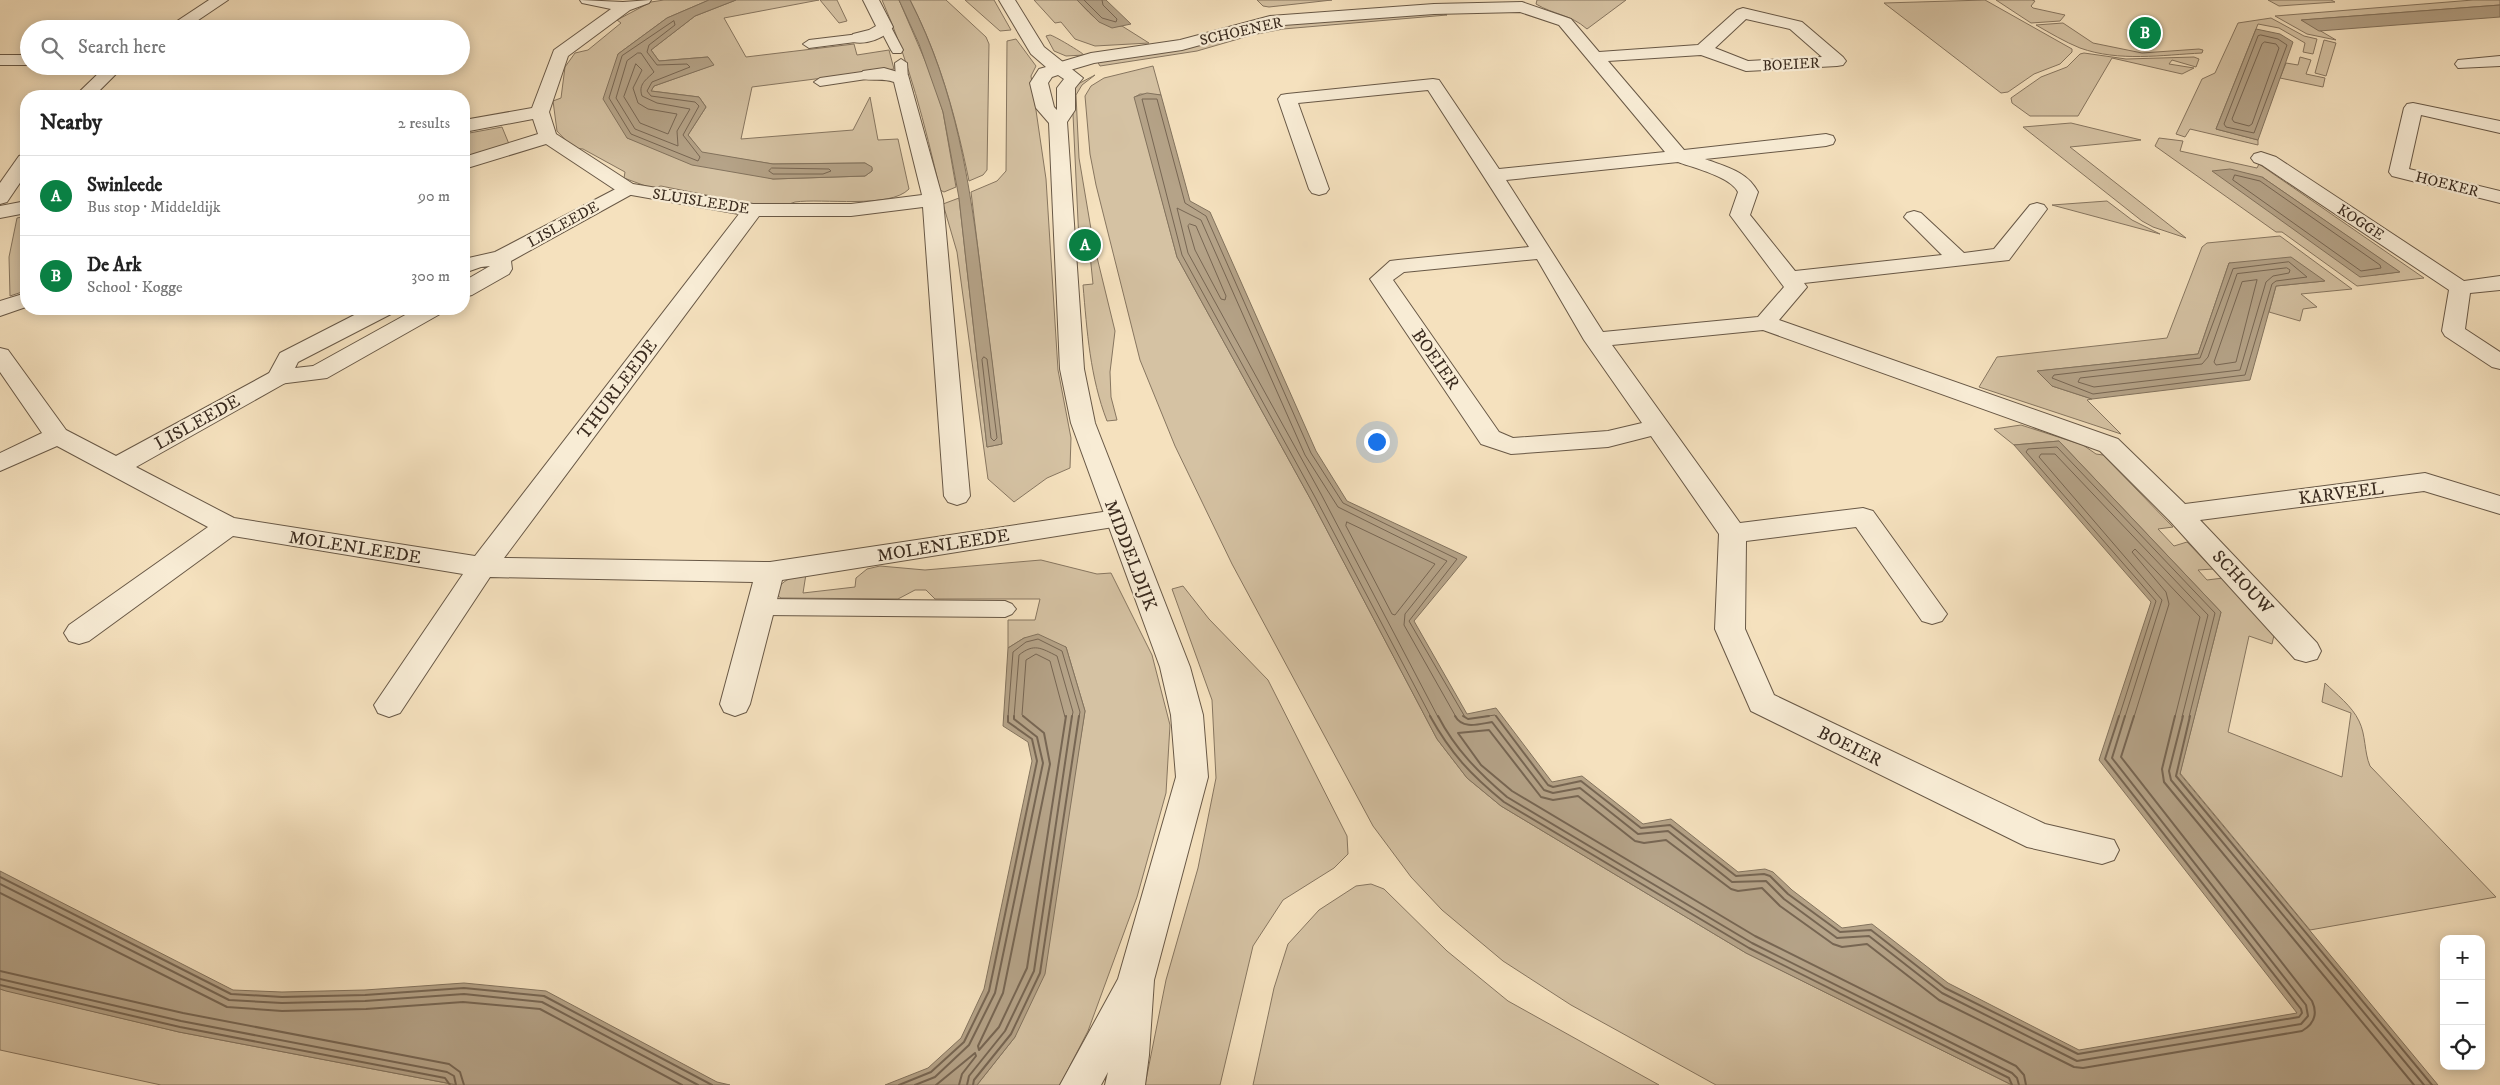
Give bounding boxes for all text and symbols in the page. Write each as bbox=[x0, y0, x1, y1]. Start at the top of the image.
street label: SCHOENER bbox=[1198, 13, 1284, 50]
pin: B bbox=[2129, 14, 2161, 52]
search box bbox=[20, 20, 470, 75]
icon: search bbox=[38, 34, 66, 62]
text: Search here bbox=[78, 36, 166, 59]
street label: BOEIER bbox=[1762, 54, 1820, 75]
text: Nearby bbox=[40, 110, 102, 136]
text: 2 results bbox=[398, 113, 450, 133]
street label: HOEKER bbox=[2413, 167, 2481, 202]
text: Swinleede bbox=[87, 174, 163, 197]
street label: SLUISLEEDE bbox=[651, 184, 751, 219]
text: A bbox=[51, 186, 61, 206]
text: 90 m bbox=[418, 186, 450, 206]
text: Bus stop · Middeldijk bbox=[87, 197, 221, 217]
street label: LISLEEDE bbox=[524, 197, 603, 252]
street label: KOGGE bbox=[2334, 200, 2388, 245]
pin: A bbox=[1069, 226, 1101, 264]
text: De Ark bbox=[87, 254, 142, 277]
text: B bbox=[51, 266, 61, 286]
text: 300 m bbox=[411, 266, 450, 286]
text: School · Kogge bbox=[87, 277, 183, 297]
street label: BOEIER bbox=[1406, 325, 1464, 394]
street label: THURLEEDE bbox=[573, 335, 663, 444]
street label: LISLEEDE bbox=[151, 390, 244, 455]
your location bbox=[1364, 429, 1390, 455]
street label: KARVEEL bbox=[2297, 478, 2385, 510]
street label: MIDDELDIJK bbox=[1099, 497, 1161, 614]
street label: MOLENLEEDE bbox=[875, 525, 1011, 567]
street label: MOLENLEEDE bbox=[287, 527, 423, 569]
street label: SCHOUW bbox=[2207, 546, 2278, 620]
street label: BOEIER bbox=[1814, 722, 1885, 772]
map controls bbox=[2440, 935, 2485, 1070]
button: + bbox=[2440, 935, 2485, 980]
button: − bbox=[2440, 980, 2485, 1025]
button: locate bbox=[2440, 1025, 2485, 1070]

